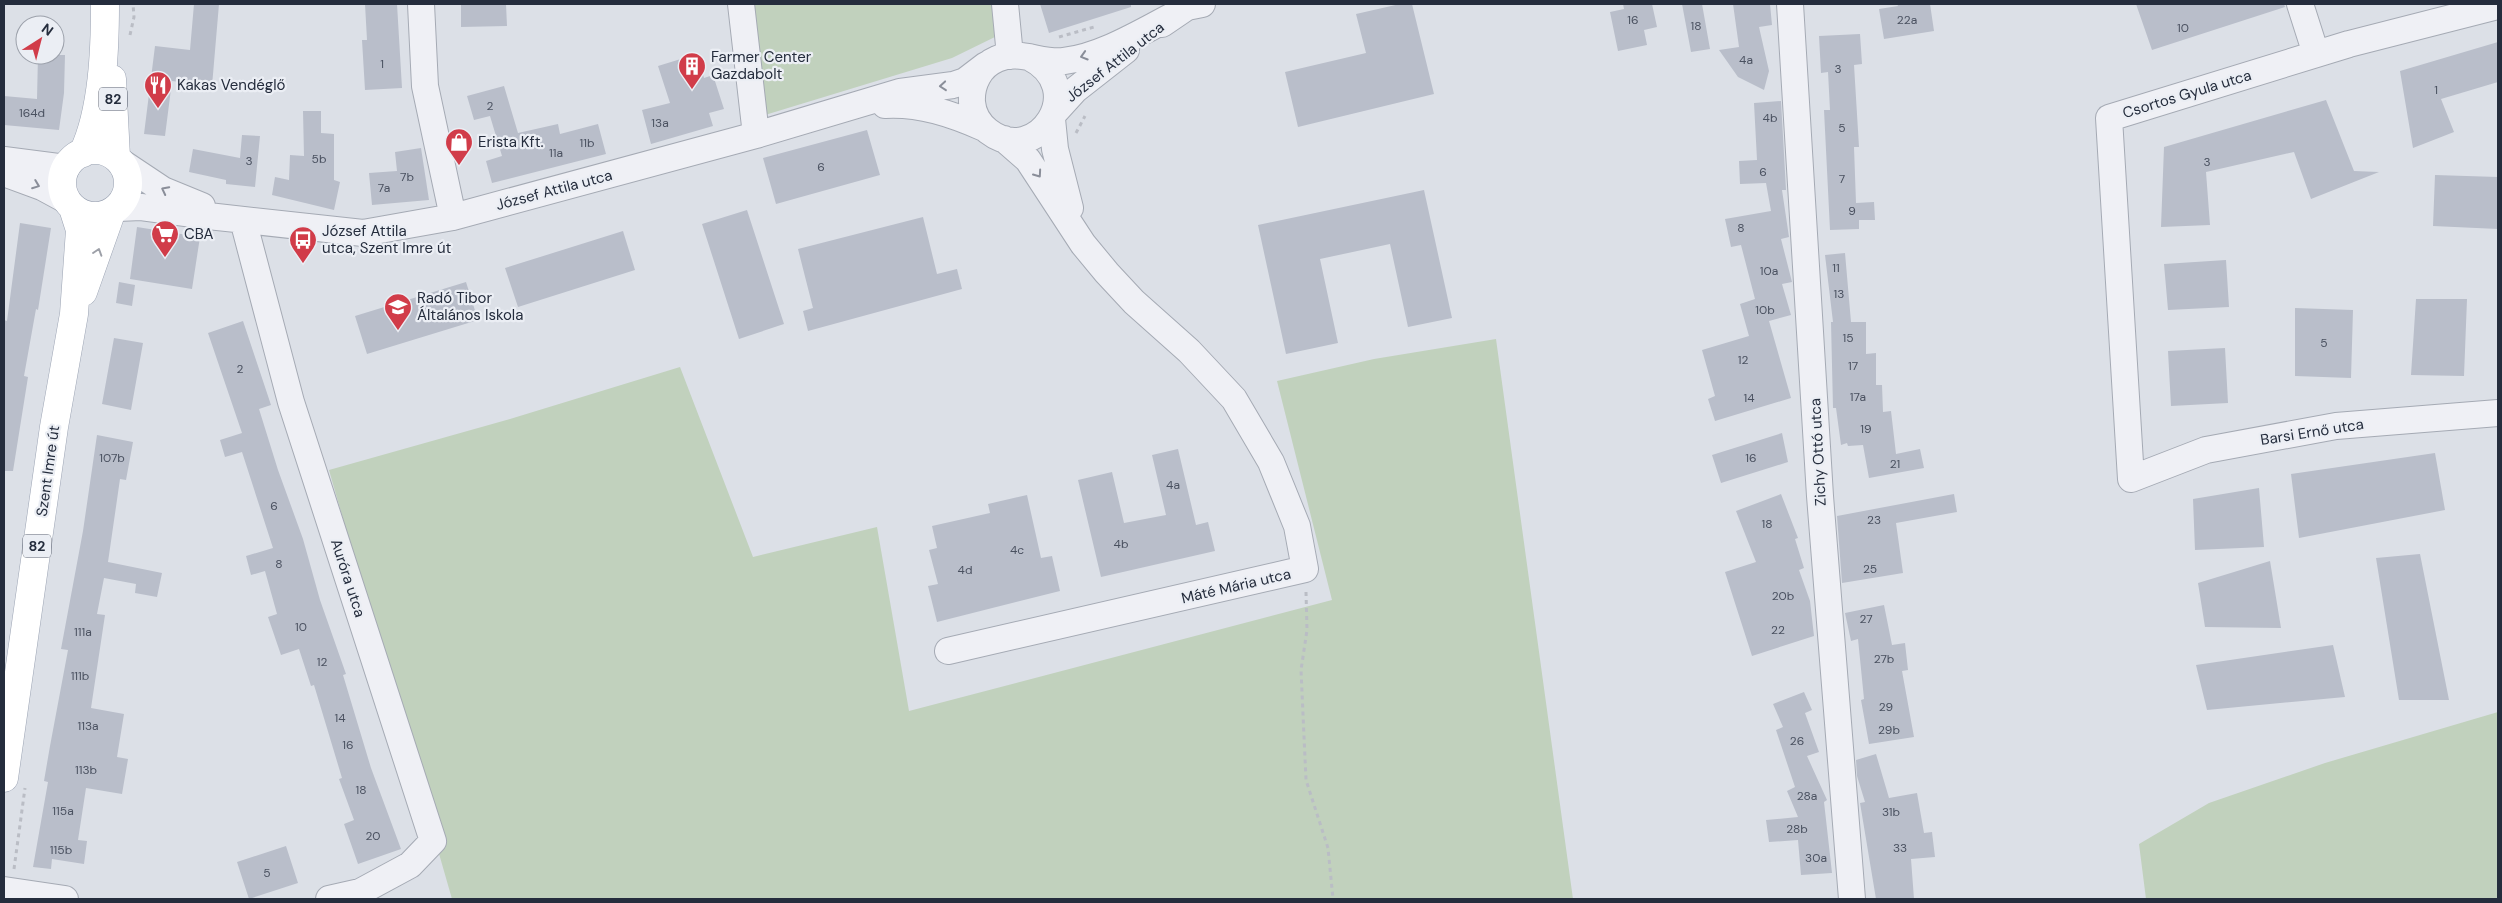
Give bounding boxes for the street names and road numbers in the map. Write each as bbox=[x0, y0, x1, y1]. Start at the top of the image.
street label: József Attila utca bbox=[1062, 17, 1168, 107]
street label: Csortos Gyula utca bbox=[2120, 65, 2254, 123]
road number: 82 bbox=[99, 88, 127, 110]
street label: József Attila utca bbox=[494, 165, 614, 215]
street label: Zichy Ottó utca bbox=[1805, 398, 1831, 506]
street label: Barsi Ernő utca bbox=[2259, 414, 2365, 450]
street label: Szent Imre út bbox=[32, 424, 64, 518]
road number: 82 bbox=[23, 534, 51, 558]
street label: Auróra utca bbox=[326, 536, 370, 620]
street label: Máté Mária utca bbox=[1179, 564, 1293, 608]

